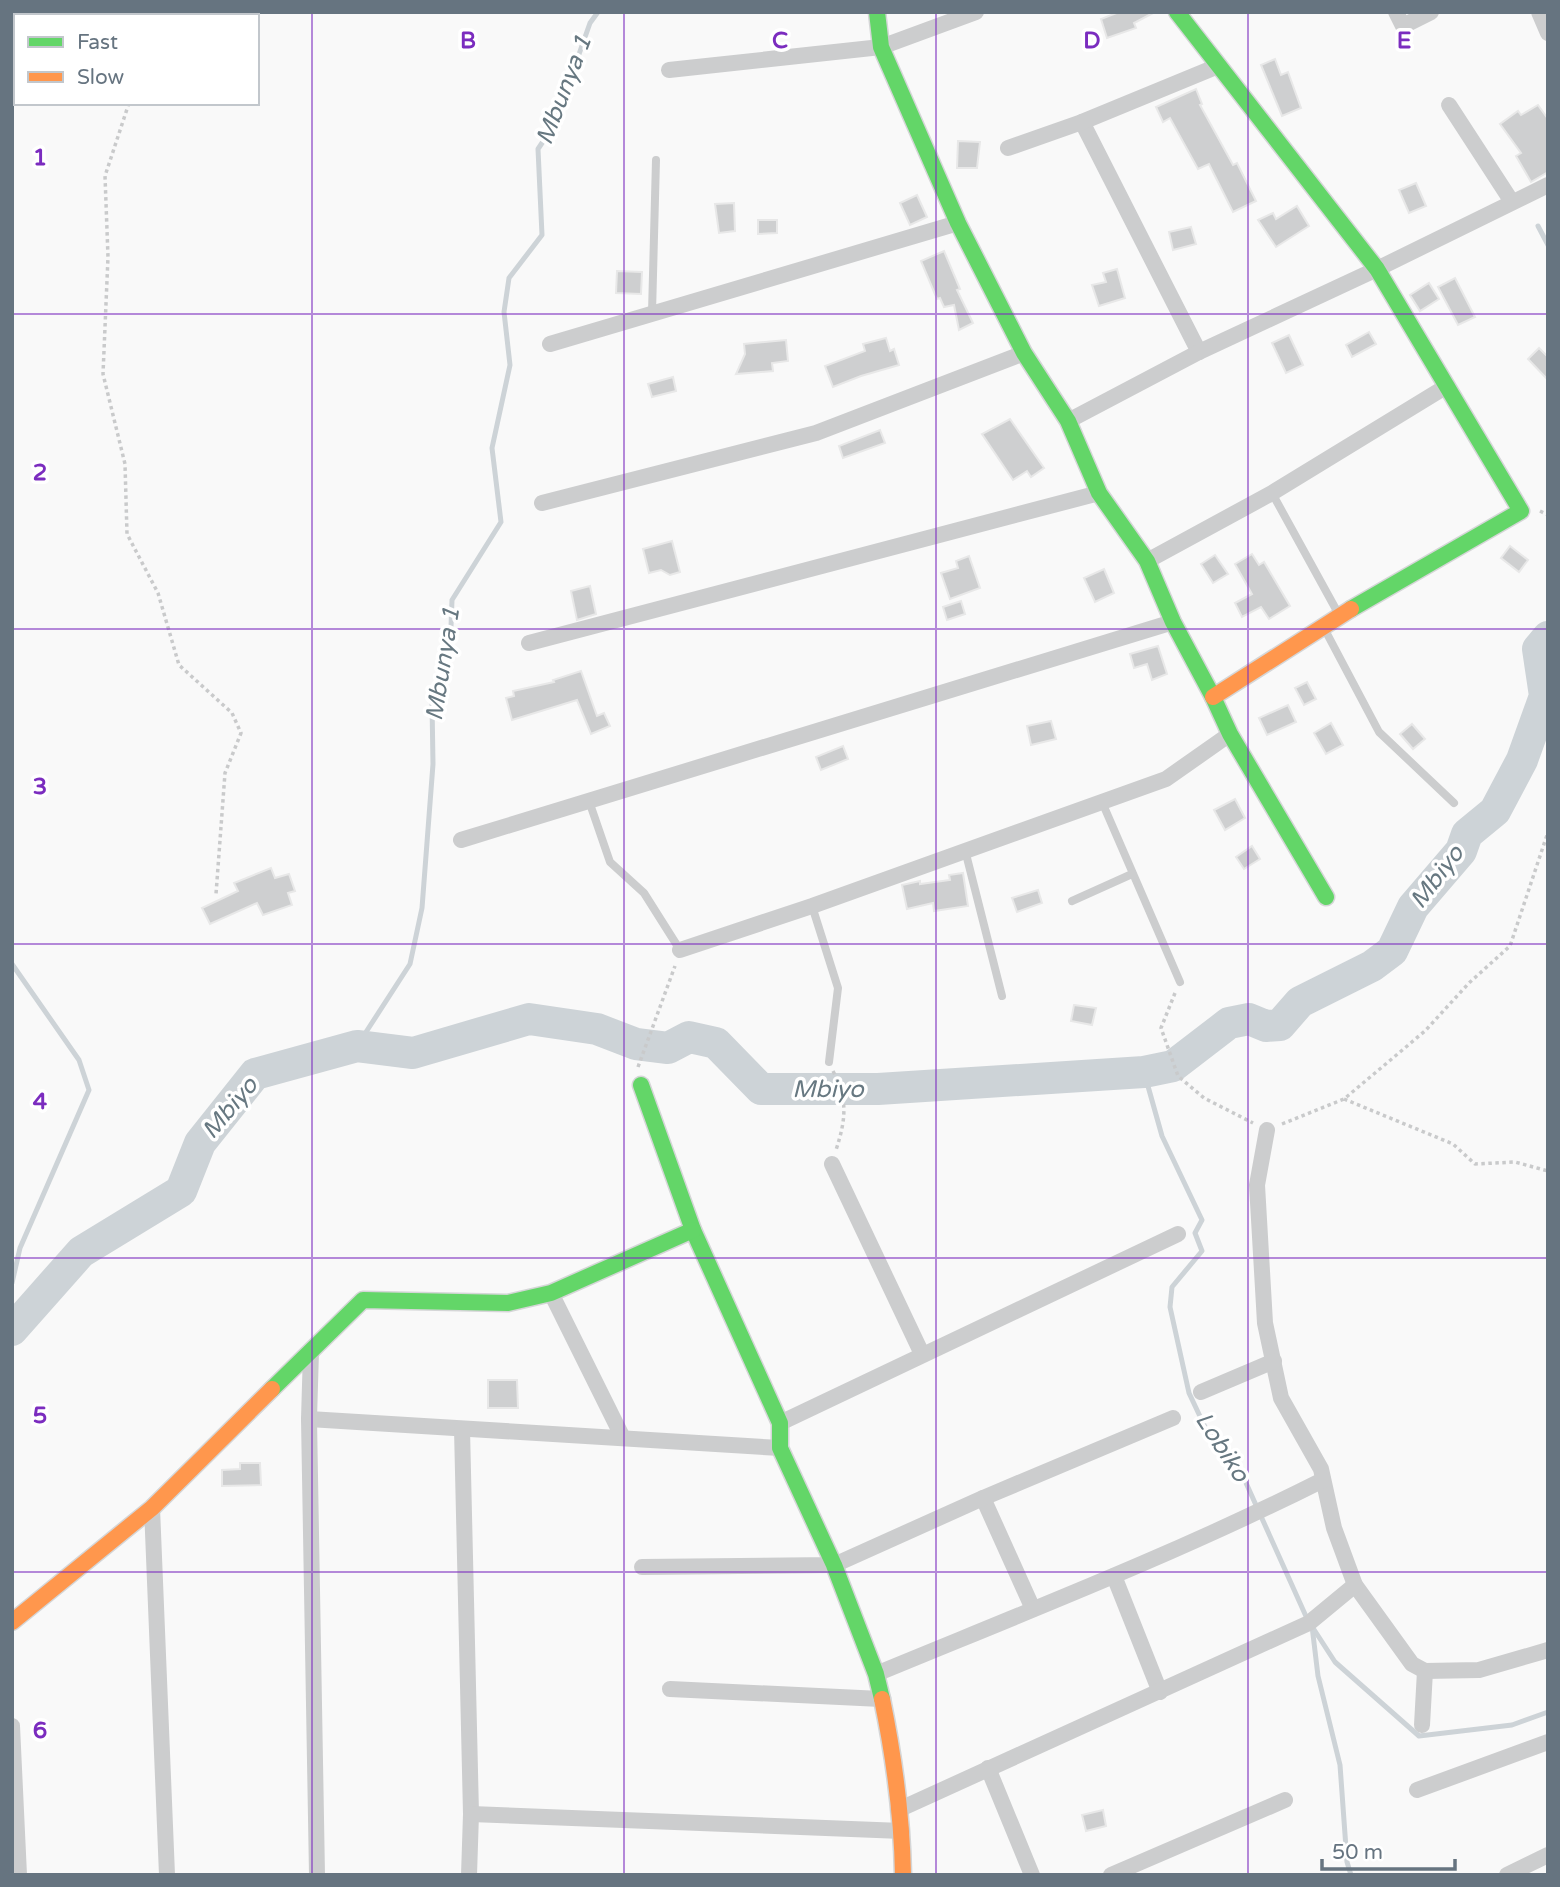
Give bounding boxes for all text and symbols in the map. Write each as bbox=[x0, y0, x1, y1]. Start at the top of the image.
legend bbox=[14, 14, 259, 105]
text: B bbox=[460, 27, 476, 55]
text: C bbox=[772, 27, 788, 55]
text: D bbox=[1083, 27, 1101, 55]
text: E bbox=[1397, 27, 1411, 55]
text: Fast bbox=[77, 30, 118, 55]
water label: Mbunya 1 bbox=[530, 31, 598, 149]
text: Slow bbox=[77, 65, 125, 90]
text: 1 bbox=[33, 144, 47, 172]
text: 2 bbox=[33, 459, 47, 487]
water label: Mbunya 1 bbox=[420, 605, 466, 723]
text: 3 bbox=[33, 773, 47, 801]
water label: Mbiyo bbox=[1404, 839, 1471, 914]
water label: Mbiyo bbox=[196, 1070, 265, 1145]
water label: Mbiyo bbox=[792, 1075, 865, 1104]
text: 4 bbox=[33, 1088, 48, 1116]
text: 5 bbox=[33, 1402, 47, 1430]
water label: Lobiko bbox=[1189, 1407, 1256, 1488]
text: 6 bbox=[33, 1717, 47, 1745]
scale bar bbox=[1322, 1828, 1455, 1872]
text: 50 m bbox=[1332, 1840, 1383, 1865]

